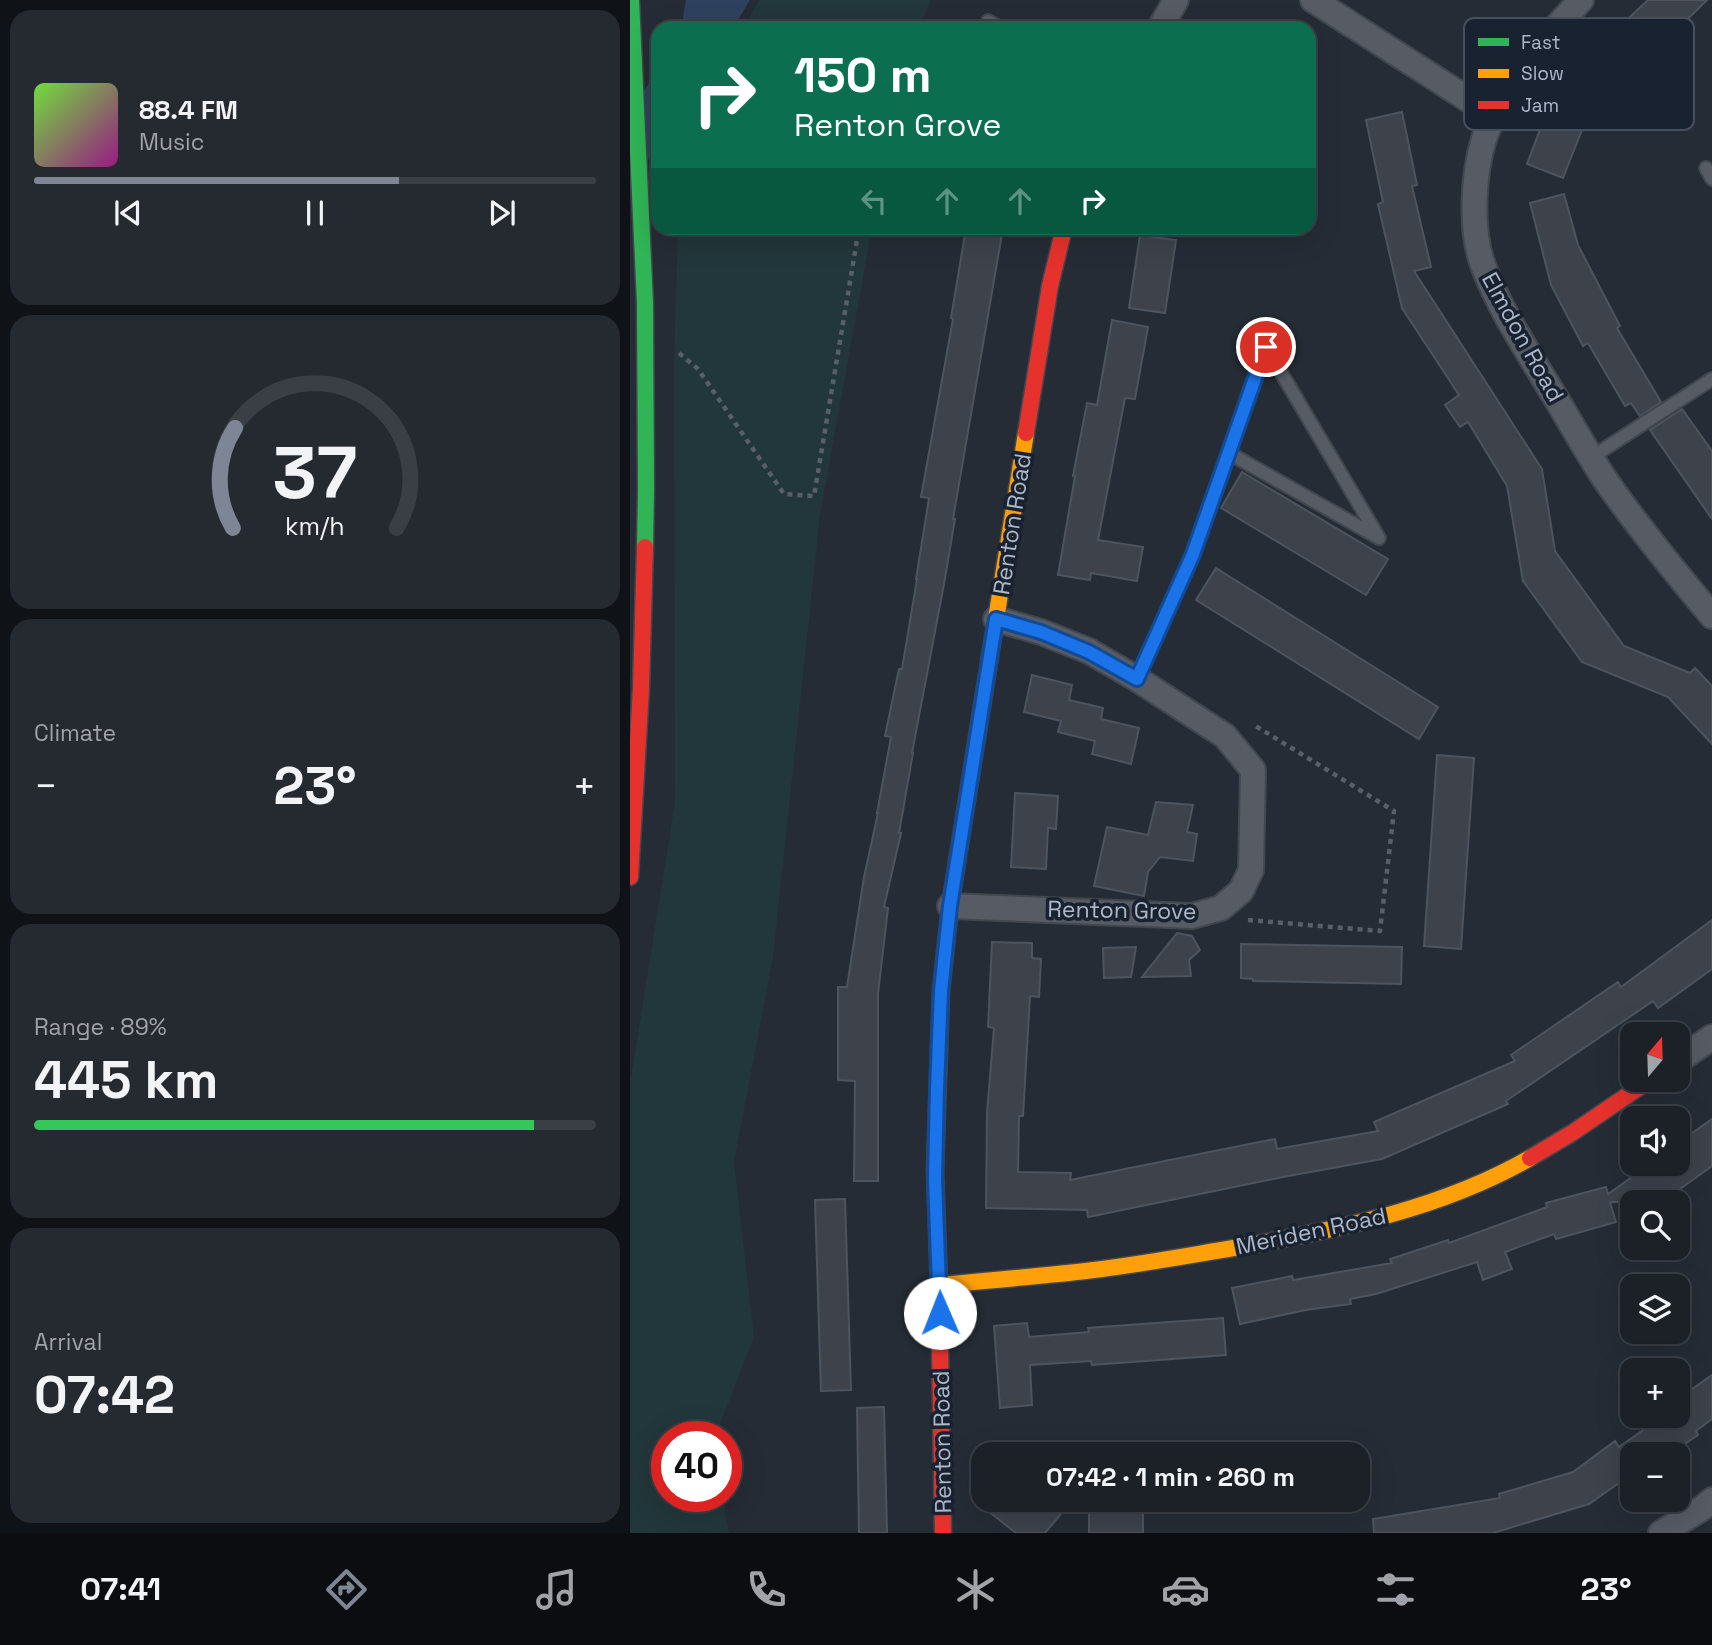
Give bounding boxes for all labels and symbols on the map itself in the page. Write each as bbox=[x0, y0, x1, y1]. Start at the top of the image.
legend bbox=[1464, 18, 1694, 130]
text: Fast bbox=[1521, 30, 1561, 55]
text: Slow bbox=[1521, 61, 1564, 86]
text: Jam bbox=[1521, 93, 1559, 118]
street label: Elmdon Road bbox=[1475, 267, 1571, 407]
pin bbox=[1236, 317, 1296, 377]
street label: Renton Road bbox=[986, 451, 1038, 597]
street label: Renton Grove bbox=[1047, 894, 1197, 926]
north arrow bbox=[1620, 1022, 1690, 1092]
street label: Meriden Road bbox=[1233, 1200, 1389, 1262]
position arrow bbox=[903, 1276, 977, 1350]
street label: Renton Road bbox=[926, 1370, 958, 1514]
speed limit sign: 40 bbox=[651, 1421, 742, 1512]

